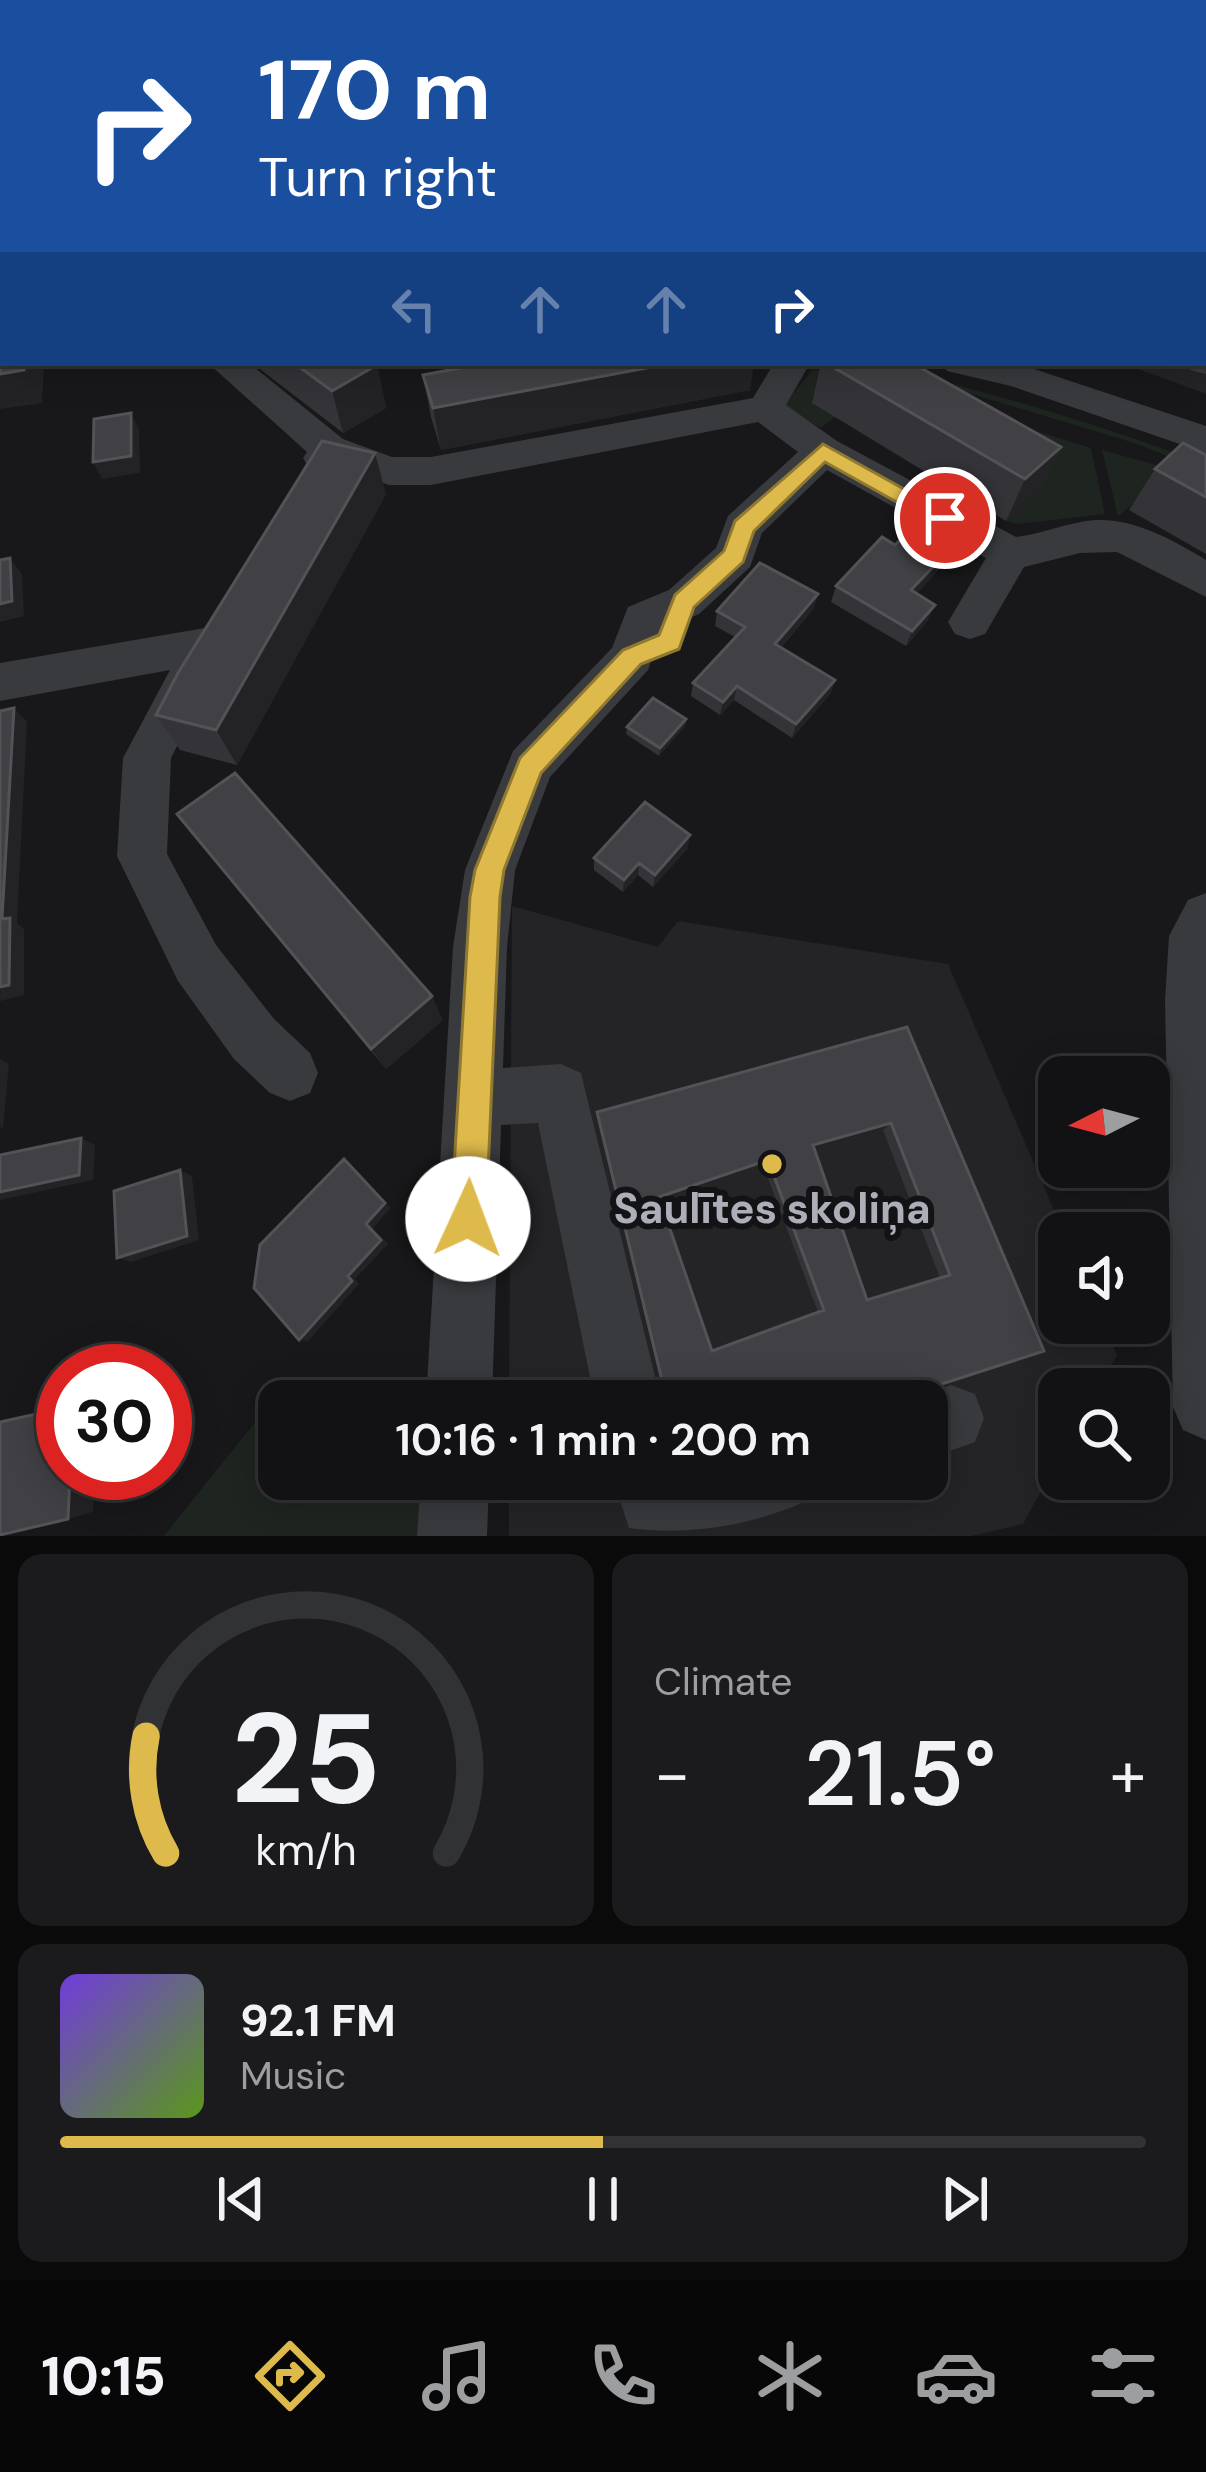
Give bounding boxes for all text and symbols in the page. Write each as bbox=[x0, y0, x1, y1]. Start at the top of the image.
text: 170 m bbox=[258, 36, 491, 145]
icon: right bbox=[60, 48, 216, 204]
text: Turn right bbox=[258, 142, 497, 213]
icon: left bbox=[381, 276, 447, 342]
icon: ahead bbox=[507, 276, 573, 342]
icon: ahead bbox=[633, 276, 699, 342]
icon: right bbox=[759, 276, 825, 342]
pin bbox=[894, 467, 996, 569]
icon: arrive bbox=[912, 485, 978, 551]
north arrow bbox=[1038, 1056, 1170, 1188]
map controls bbox=[1038, 1056, 1170, 1500]
marker: Saulītes skoliņa bbox=[759, 1151, 785, 1177]
position arrow bbox=[405, 1156, 531, 1282]
place label: Saulītes skoliņa bbox=[613, 1181, 931, 1236]
button: sound bbox=[1038, 1212, 1170, 1344]
speed limit sign: 30 bbox=[36, 1344, 192, 1500]
button: search bbox=[1038, 1368, 1170, 1500]
text: 10:16 · 1 min · 200 m bbox=[395, 1410, 811, 1469]
text: Climate bbox=[654, 1656, 792, 1707]
text: 25 bbox=[231, 1678, 381, 1841]
text: 21.5° bbox=[804, 1716, 996, 1833]
text: − bbox=[654, 1732, 690, 1817]
text: + bbox=[1110, 1732, 1146, 1817]
text: km/h bbox=[255, 1822, 357, 1878]
text: 92.1 FM bbox=[240, 1991, 396, 2050]
text: Music bbox=[240, 2050, 346, 2101]
icon: previous bbox=[208, 2166, 274, 2232]
icon: pause bbox=[570, 2166, 636, 2232]
icon: next bbox=[932, 2166, 998, 2232]
icon: directions bbox=[248, 2334, 332, 2418]
icon: music bbox=[415, 2334, 499, 2418]
icon: phone bbox=[581, 2334, 665, 2418]
icon: climate bbox=[748, 2334, 832, 2418]
icon: car bbox=[914, 2334, 998, 2418]
icon: filters bbox=[1081, 2334, 1165, 2418]
text: 10:15 bbox=[41, 2341, 166, 2412]

